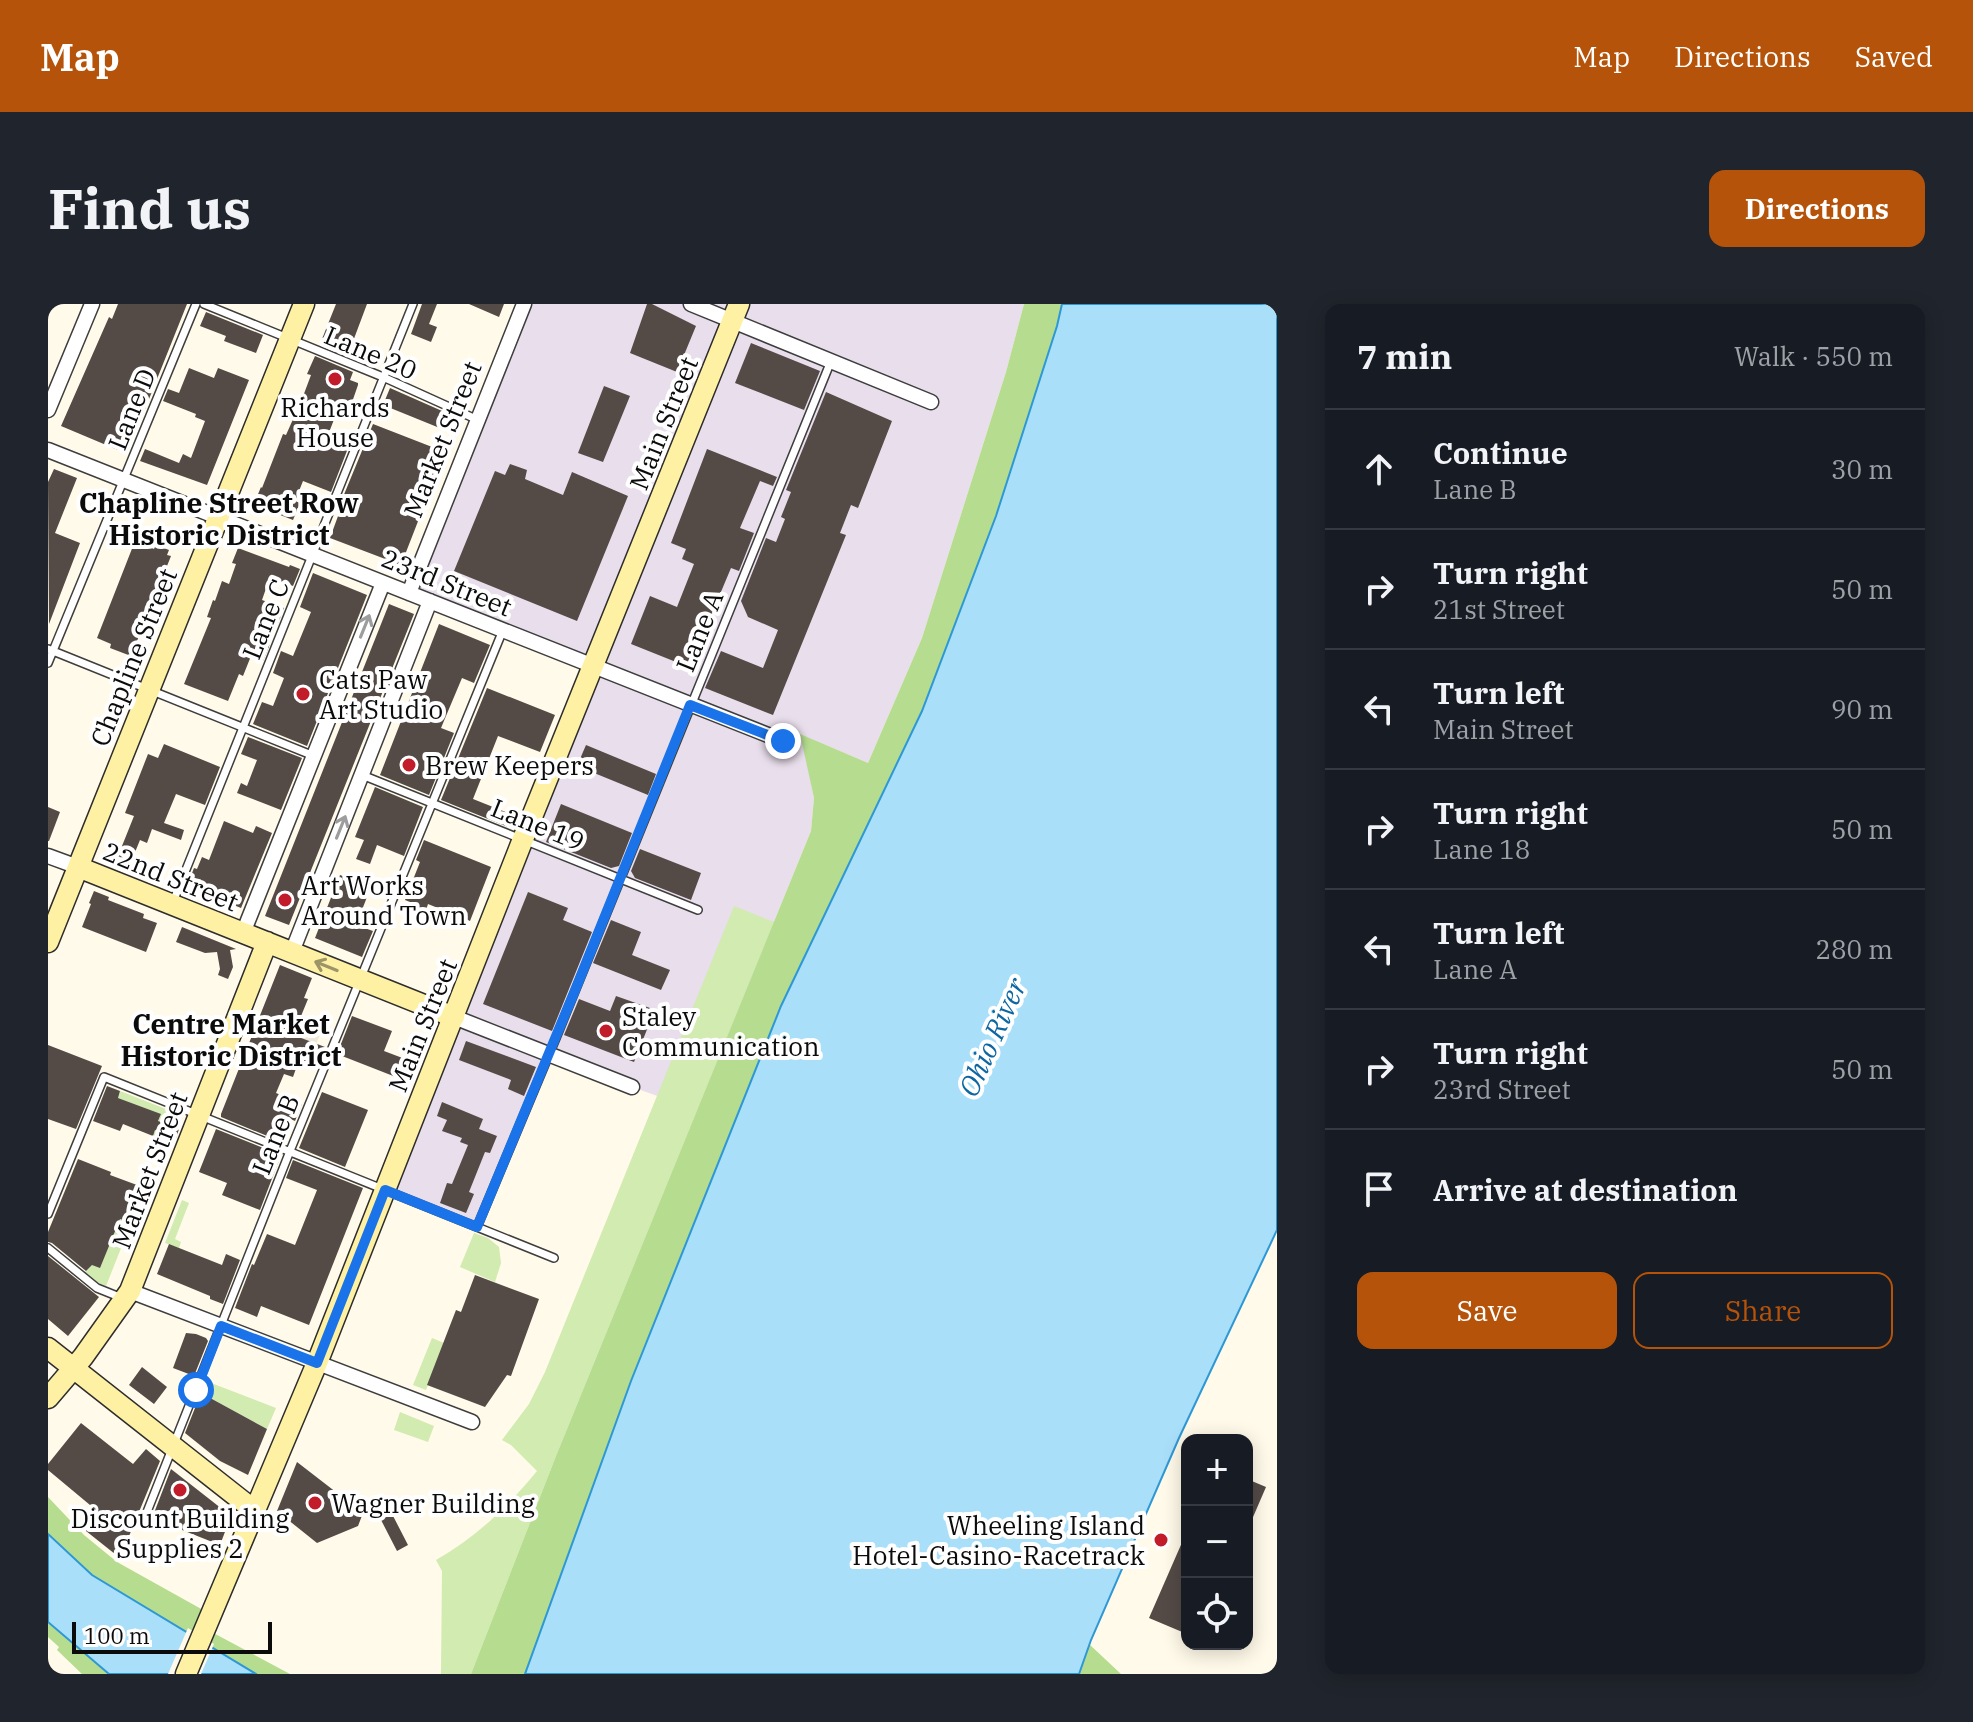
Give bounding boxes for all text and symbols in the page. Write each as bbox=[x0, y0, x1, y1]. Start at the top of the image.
text: Map bbox=[40, 32, 120, 81]
text: Map bbox=[1573, 38, 1630, 75]
text: Directions bbox=[1674, 38, 1811, 75]
text: Saved bbox=[1855, 38, 1933, 75]
button: Directions bbox=[1709, 170, 1925, 247]
text: Find us bbox=[48, 172, 251, 244]
street label: Lane 20 bbox=[320, 317, 422, 387]
text: 7 min bbox=[1357, 334, 1452, 378]
text: Walk · 550 m bbox=[1734, 339, 1893, 373]
street label: Main Street bbox=[621, 351, 705, 495]
street label: Market Street bbox=[395, 356, 489, 522]
street label: Lane D bbox=[99, 363, 163, 455]
marker: Richards House bbox=[326, 370, 344, 388]
place label: Richards House bbox=[280, 390, 390, 454]
text: Continue bbox=[1433, 433, 1568, 472]
icon: ahead bbox=[1357, 447, 1401, 491]
text: 30 m bbox=[1831, 452, 1893, 486]
text: Lane B bbox=[1433, 472, 1517, 506]
district label: Chapline Street Row Historic District bbox=[79, 484, 359, 553]
street label: 23rd Street bbox=[377, 540, 517, 624]
text: Turn right bbox=[1433, 553, 1588, 592]
street label: Chapline Street bbox=[82, 563, 184, 751]
icon: right bbox=[1357, 567, 1401, 611]
text: 50 m bbox=[1831, 572, 1893, 606]
street label: Lane C bbox=[234, 574, 296, 664]
street label: Lane A bbox=[667, 586, 731, 676]
text: 21st Street bbox=[1433, 592, 1565, 626]
one-way arrow bbox=[359, 614, 374, 639]
place label: Cats Paw Art Studio bbox=[319, 662, 443, 726]
text: Turn left bbox=[1433, 673, 1565, 712]
marker: Cats Paw Art Studio bbox=[294, 685, 312, 703]
icon: left bbox=[1357, 687, 1401, 731]
text: 90 m bbox=[1831, 692, 1893, 726]
text: Main Street bbox=[1433, 712, 1574, 746]
route end bbox=[765, 723, 801, 759]
place label: Brew Keepers bbox=[425, 748, 594, 782]
marker: Brew Keepers bbox=[400, 756, 418, 774]
street label: Lane 19 bbox=[486, 790, 590, 858]
text: Turn right bbox=[1433, 793, 1588, 832]
icon: right bbox=[1357, 807, 1401, 851]
text: 50 m bbox=[1831, 812, 1893, 846]
one-way arrow bbox=[335, 815, 349, 840]
text: Lane 18 bbox=[1433, 832, 1530, 866]
street label: 22nd Street bbox=[98, 834, 244, 918]
place label: Art Works Around Town bbox=[301, 868, 467, 932]
marker: Art Works Around Town bbox=[276, 891, 294, 909]
text: Turn left bbox=[1433, 913, 1565, 952]
icon: left bbox=[1357, 927, 1401, 971]
text: 280 m bbox=[1815, 932, 1893, 966]
text: Lane A bbox=[1433, 952, 1517, 986]
street label: Main Street bbox=[380, 953, 464, 1097]
one-way arrow bbox=[314, 958, 339, 972]
water label: Ohio River bbox=[950, 971, 1035, 1102]
place label: Staley Communication bbox=[622, 999, 820, 1063]
district label: Centre Market Historic District bbox=[120, 1005, 342, 1074]
marker: Staley Communication bbox=[597, 1022, 615, 1040]
text: Turn right bbox=[1433, 1033, 1588, 1072]
icon: right bbox=[1357, 1047, 1401, 1091]
text: 50 m bbox=[1831, 1052, 1893, 1086]
text: 23rd Street bbox=[1433, 1072, 1571, 1106]
street label: Market Street bbox=[103, 1087, 195, 1253]
street label: Lane B bbox=[244, 1089, 306, 1179]
icon: arrive bbox=[1357, 1167, 1401, 1211]
text: Arrive at destination bbox=[1433, 1170, 1738, 1209]
button: Save bbox=[1357, 1272, 1617, 1349]
button: Share bbox=[1633, 1272, 1893, 1349]
route start bbox=[178, 1372, 214, 1408]
map controls bbox=[1181, 1434, 1253, 1650]
button: + bbox=[1181, 1434, 1253, 1506]
marker: Discount Building Supplies 2 bbox=[171, 1481, 189, 1499]
place label: Wagner Building bbox=[331, 1486, 535, 1520]
marker: Wagner Building bbox=[306, 1494, 324, 1512]
place label: Discount Building Supplies 2 bbox=[71, 1501, 289, 1565]
button: − bbox=[1181, 1506, 1253, 1578]
place label: Wheeling Island Hotel-Casino-Racetrack bbox=[852, 1508, 1145, 1572]
marker: Wheeling Island Hotel-Casino-Racetrack bbox=[1152, 1531, 1170, 1549]
button: locate bbox=[1181, 1578, 1253, 1650]
scale bar bbox=[72, 1618, 272, 1654]
text: 100 m bbox=[84, 1621, 150, 1650]

